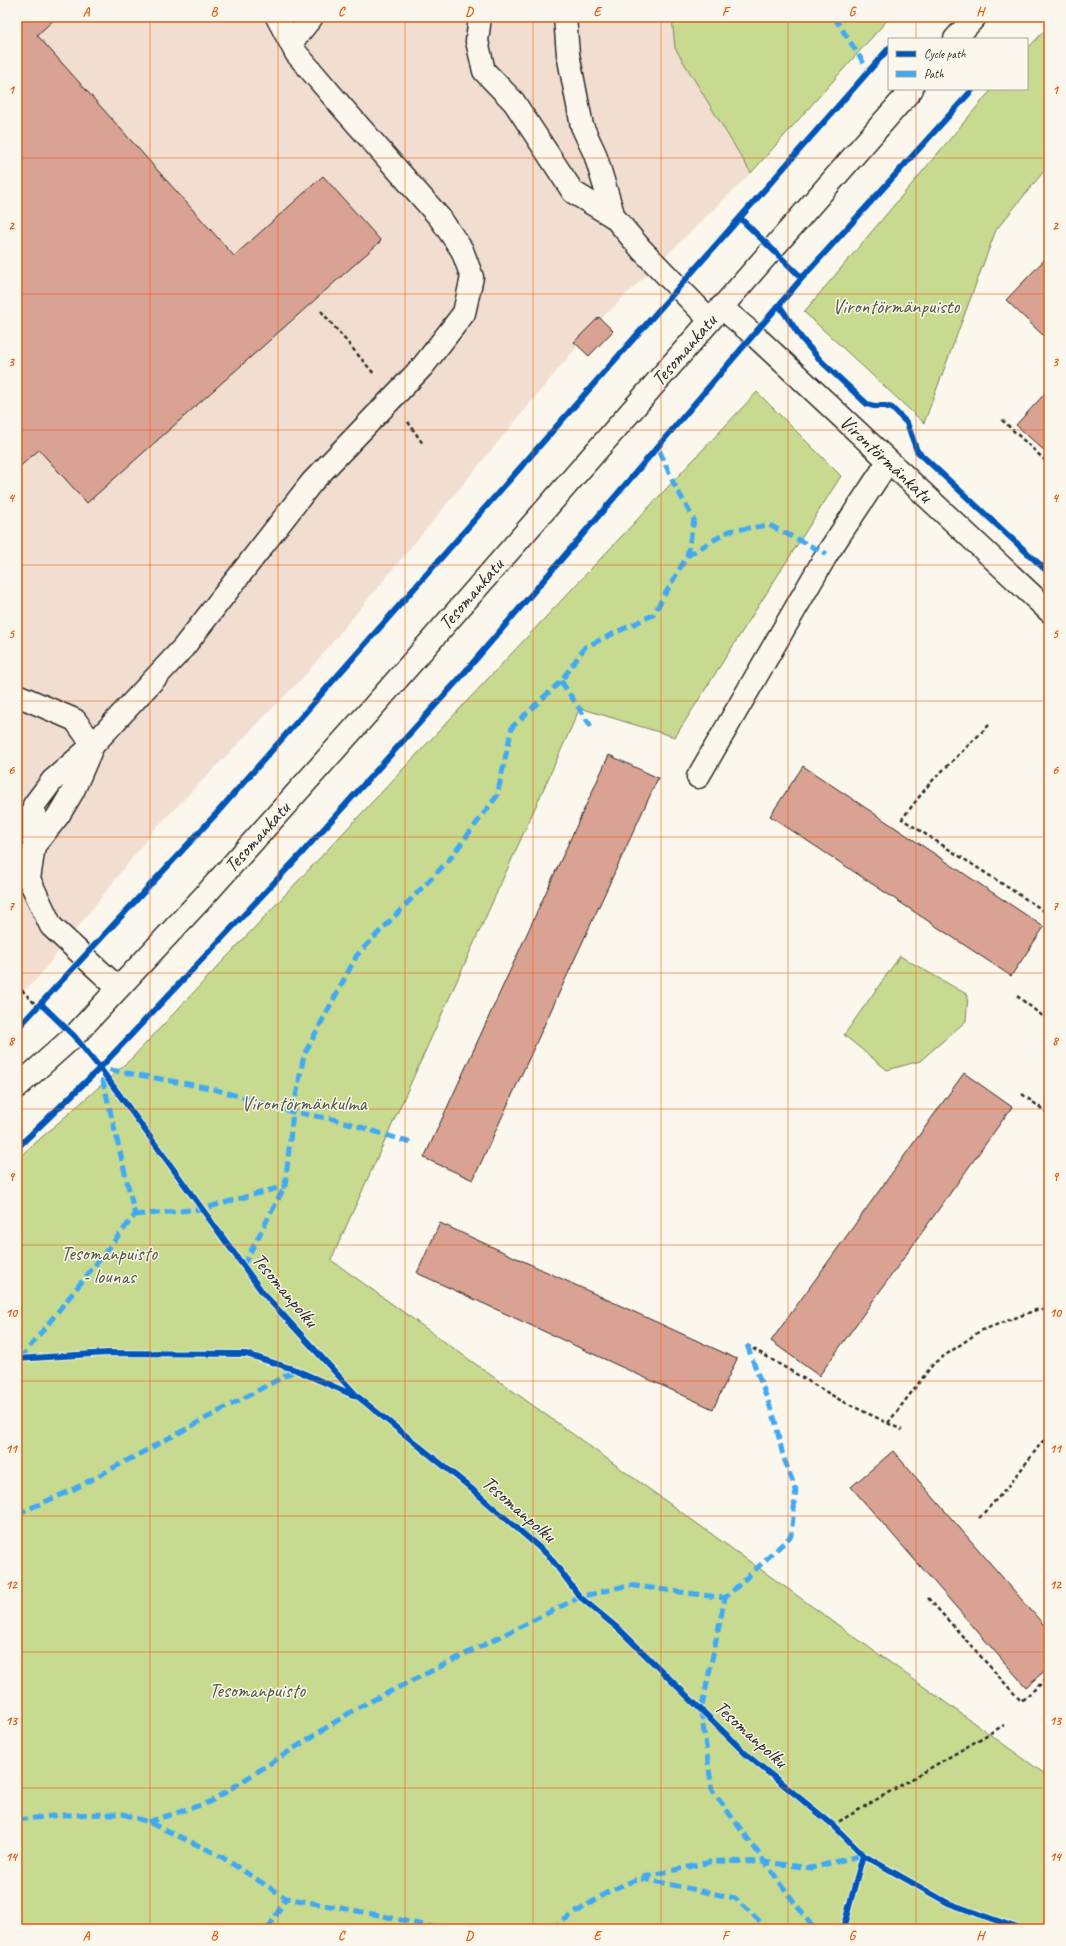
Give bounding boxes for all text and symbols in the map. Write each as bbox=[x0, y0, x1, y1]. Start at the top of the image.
text: A bbox=[83, 4, 91, 20]
text: B bbox=[211, 4, 219, 20]
text: C bbox=[338, 4, 346, 20]
text: D bbox=[465, 4, 474, 20]
text: E bbox=[594, 4, 603, 20]
text: F bbox=[722, 4, 731, 20]
text: G bbox=[849, 4, 857, 20]
text: H bbox=[976, 4, 986, 20]
legend bbox=[888, 38, 1028, 90]
text: Cycle path bbox=[924, 46, 966, 62]
text: Path bbox=[924, 66, 944, 82]
text: 1 bbox=[8, 82, 16, 98]
text: 1 bbox=[1052, 82, 1060, 98]
text: 2 bbox=[8, 218, 15, 234]
text: 2 bbox=[1052, 218, 1059, 234]
park label: Virontörmänpuisto bbox=[833, 294, 960, 319]
street label: Tesomankatu bbox=[646, 308, 723, 391]
text: 3 bbox=[8, 354, 15, 370]
text: 3 bbox=[1052, 354, 1059, 370]
street label: Virontörmänkatu bbox=[834, 410, 939, 509]
text: 4 bbox=[8, 490, 16, 506]
text: 4 bbox=[1052, 490, 1060, 506]
street label: Tesomankatu bbox=[433, 552, 510, 635]
text: 5 bbox=[8, 626, 15, 642]
text: 5 bbox=[1052, 626, 1059, 642]
text: 6 bbox=[8, 762, 15, 778]
text: 6 bbox=[1052, 762, 1059, 778]
street label: Tesomankatu bbox=[219, 795, 297, 878]
text: 7 bbox=[8, 898, 15, 914]
text: 7 bbox=[1052, 898, 1059, 914]
text: 8 bbox=[8, 1033, 16, 1049]
text: 8 bbox=[1052, 1033, 1060, 1049]
park label: Virontörmänkulma bbox=[242, 1091, 368, 1116]
text: 9 bbox=[8, 1169, 15, 1185]
text: 9 bbox=[1052, 1169, 1059, 1185]
park label: Tesomanpuisto - lounas bbox=[61, 1241, 158, 1289]
street label: Tesomanpolku bbox=[247, 1248, 324, 1334]
text: 10 bbox=[5, 1305, 18, 1321]
text: 10 bbox=[1049, 1305, 1062, 1321]
text: 11 bbox=[5, 1441, 19, 1457]
text: 11 bbox=[1049, 1441, 1063, 1457]
street label: Tesomanpolku bbox=[477, 1470, 562, 1549]
text: 12 bbox=[5, 1577, 18, 1593]
text: 12 bbox=[1049, 1577, 1062, 1593]
park label: Tesomanpuisto bbox=[209, 1678, 306, 1703]
street label: Tesomanpolku bbox=[709, 1695, 794, 1774]
text: 13 bbox=[5, 1713, 18, 1729]
text: 13 bbox=[1049, 1713, 1062, 1729]
text: 14 bbox=[5, 1849, 19, 1865]
text: 14 bbox=[1049, 1849, 1063, 1865]
text: A bbox=[83, 1928, 91, 1944]
text: B bbox=[211, 1928, 219, 1944]
text: C bbox=[338, 1928, 346, 1944]
text: D bbox=[465, 1928, 474, 1944]
text: E bbox=[594, 1928, 603, 1944]
text: F bbox=[722, 1928, 731, 1944]
text: G bbox=[849, 1928, 857, 1944]
text: H bbox=[976, 1928, 986, 1944]

